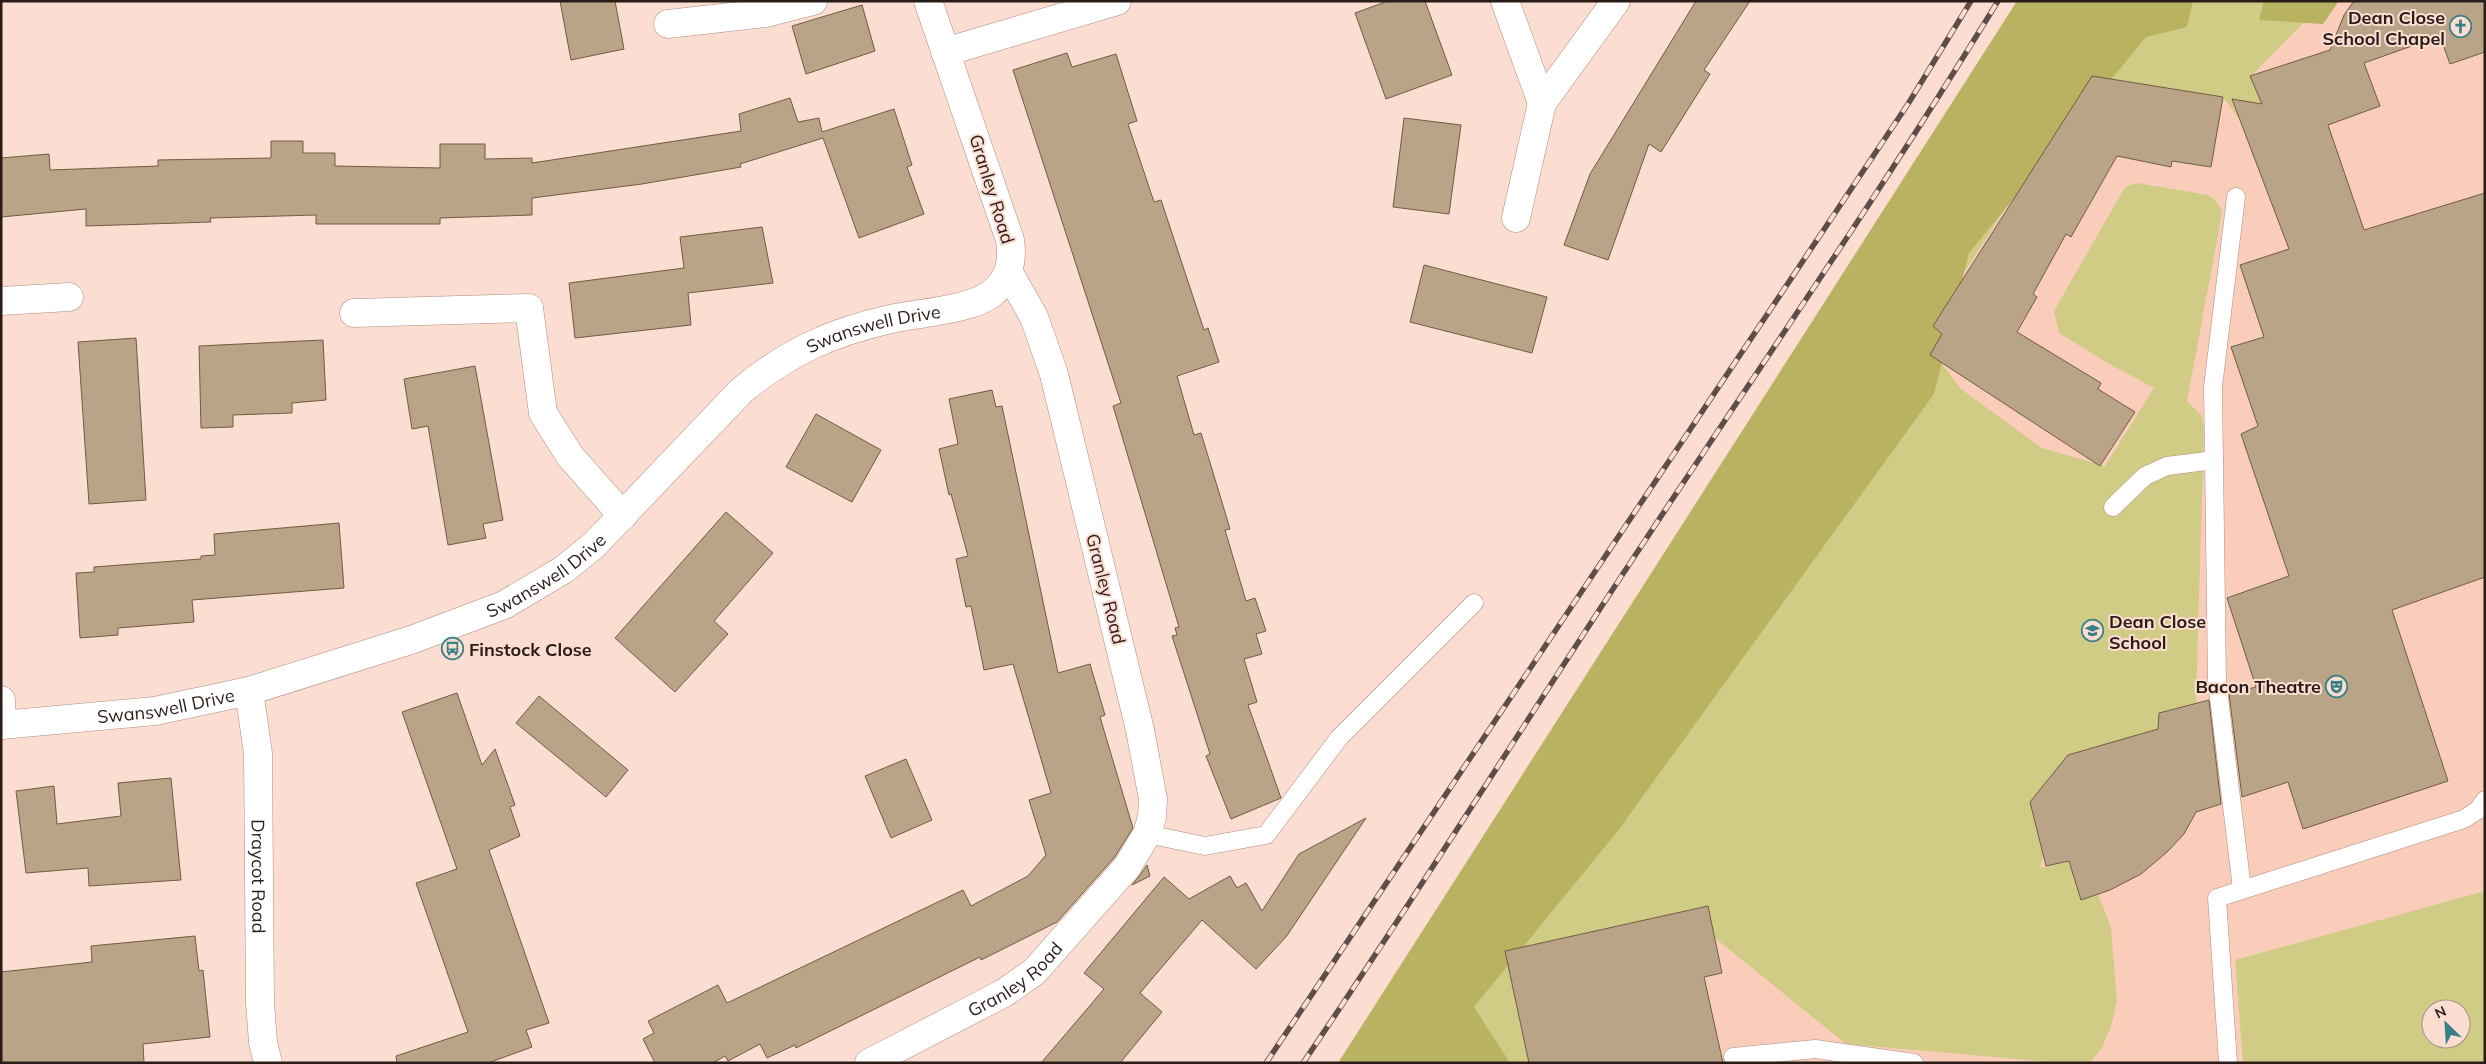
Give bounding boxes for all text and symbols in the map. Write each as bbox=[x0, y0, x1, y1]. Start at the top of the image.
place label: Dean Close School Chapel bbox=[2322, 6, 2445, 50]
church icon: Dean Close School Chapel bbox=[2449, 15, 2473, 39]
street label: Granley Road bbox=[964, 131, 1020, 247]
street label: Swanswell Drive bbox=[802, 299, 942, 358]
street label: Swanswell Drive bbox=[483, 528, 611, 622]
street label: Granley Road bbox=[1081, 531, 1131, 647]
place label: Dean Close School bbox=[2109, 610, 2206, 654]
school or university icon: Dean Close School bbox=[2081, 619, 2105, 643]
bus stop icon: Finstock Close bbox=[441, 637, 465, 661]
place label: Finstock Close bbox=[469, 638, 592, 661]
theatre icon: Bacon Theatre bbox=[2325, 674, 2349, 698]
place label: Bacon Theatre bbox=[2195, 675, 2321, 698]
street label: Swanswell Drive bbox=[96, 683, 236, 728]
street label: Draycot Road bbox=[247, 819, 271, 934]
street label: Granley Road bbox=[963, 937, 1067, 1022]
north arrow bbox=[2421, 999, 2471, 1049]
text: N bbox=[2432, 1002, 2449, 1023]

